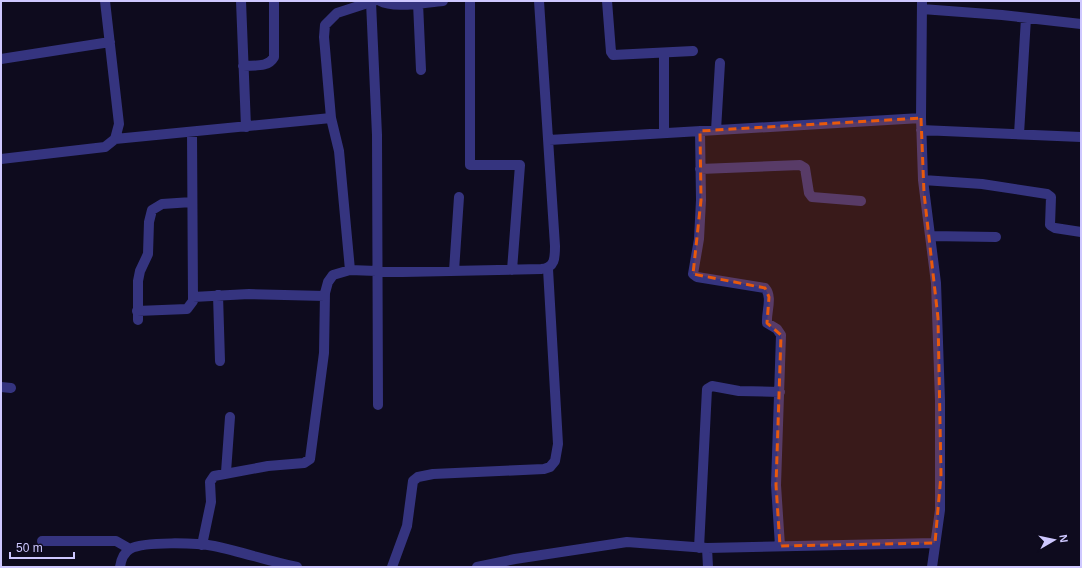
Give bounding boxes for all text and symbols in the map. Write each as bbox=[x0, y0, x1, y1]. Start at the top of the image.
north arrow bbox=[1034, 520, 1074, 560]
scale bar bbox=[10, 534, 74, 560]
text: N bbox=[1057, 534, 1070, 543]
text: 50 m bbox=[16, 541, 43, 555]

